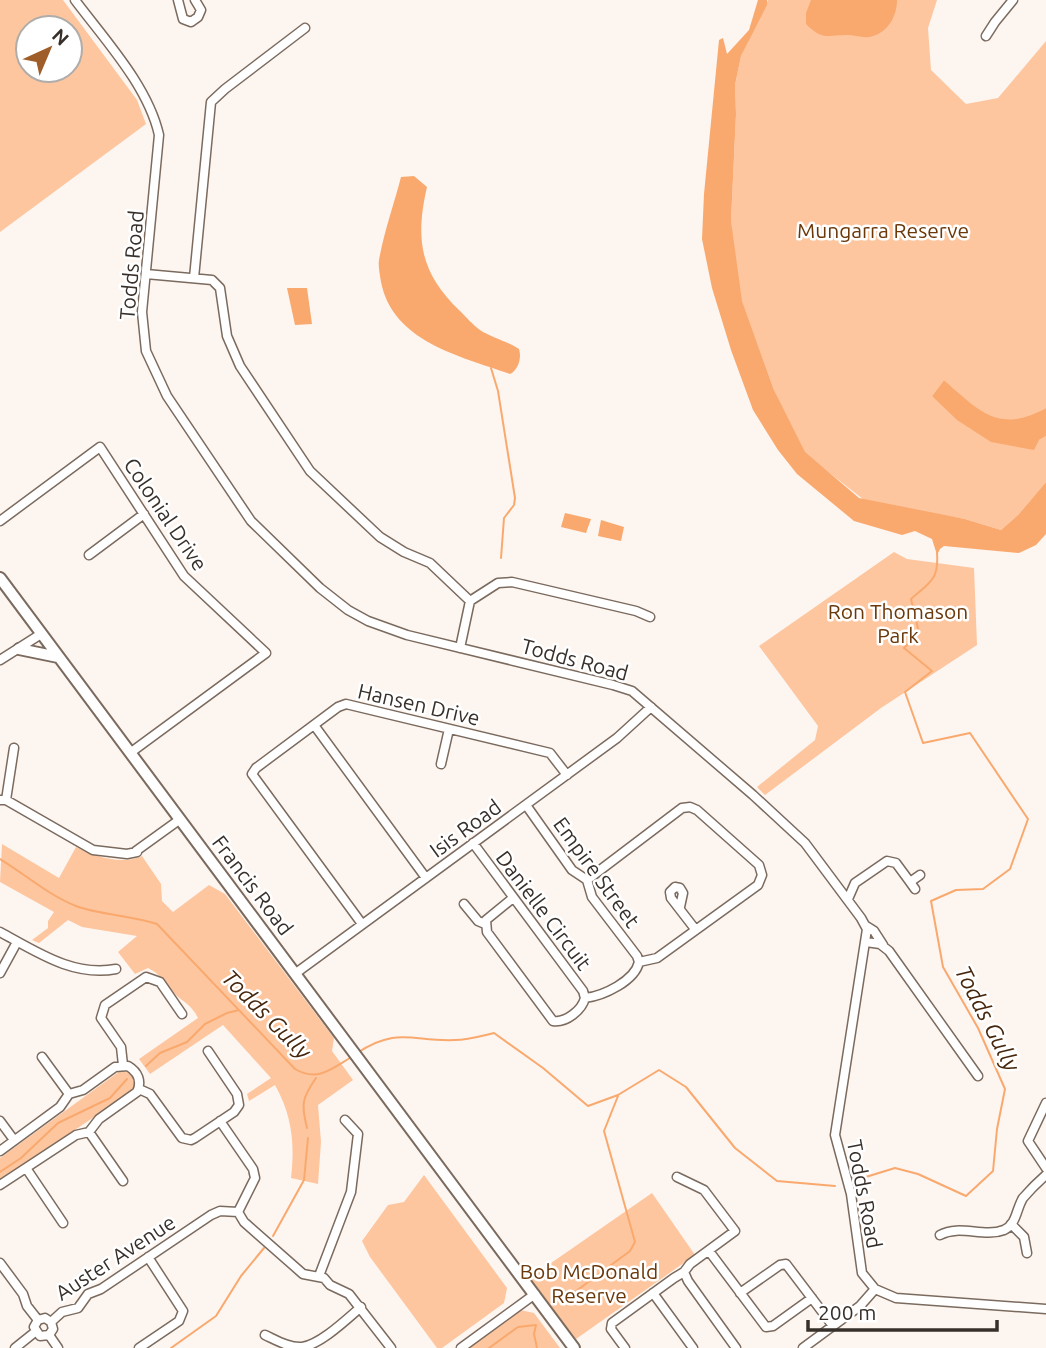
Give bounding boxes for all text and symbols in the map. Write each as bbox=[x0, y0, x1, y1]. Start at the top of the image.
north arrow bbox=[14, 14, 84, 84]
text: N bbox=[48, 24, 74, 50]
street label: Todds Road bbox=[114, 209, 148, 321]
park label: Mungarra Reserve bbox=[797, 218, 969, 242]
street label: Colonial Drive bbox=[119, 453, 213, 575]
park label: Ron Thomason Park bbox=[828, 599, 968, 647]
street label: Todds Road bbox=[519, 633, 631, 685]
street label: Hansen Drive bbox=[356, 678, 482, 730]
street label: Isis Road bbox=[425, 794, 505, 862]
street label: Empire Street bbox=[549, 812, 645, 932]
street label: Francis Road bbox=[208, 830, 298, 940]
street label: Danielle Circuit bbox=[491, 846, 597, 974]
water label: Todds Gully bbox=[951, 961, 1026, 1076]
water label: Todds Gully bbox=[218, 965, 317, 1064]
street label: Todds Road bbox=[843, 1138, 887, 1250]
street label: Auster Avenue bbox=[51, 1209, 179, 1305]
park label: Bob McDonald Reserve bbox=[520, 1259, 658, 1307]
scale bar bbox=[808, 1288, 997, 1332]
text: 200 m bbox=[818, 1300, 876, 1324]

